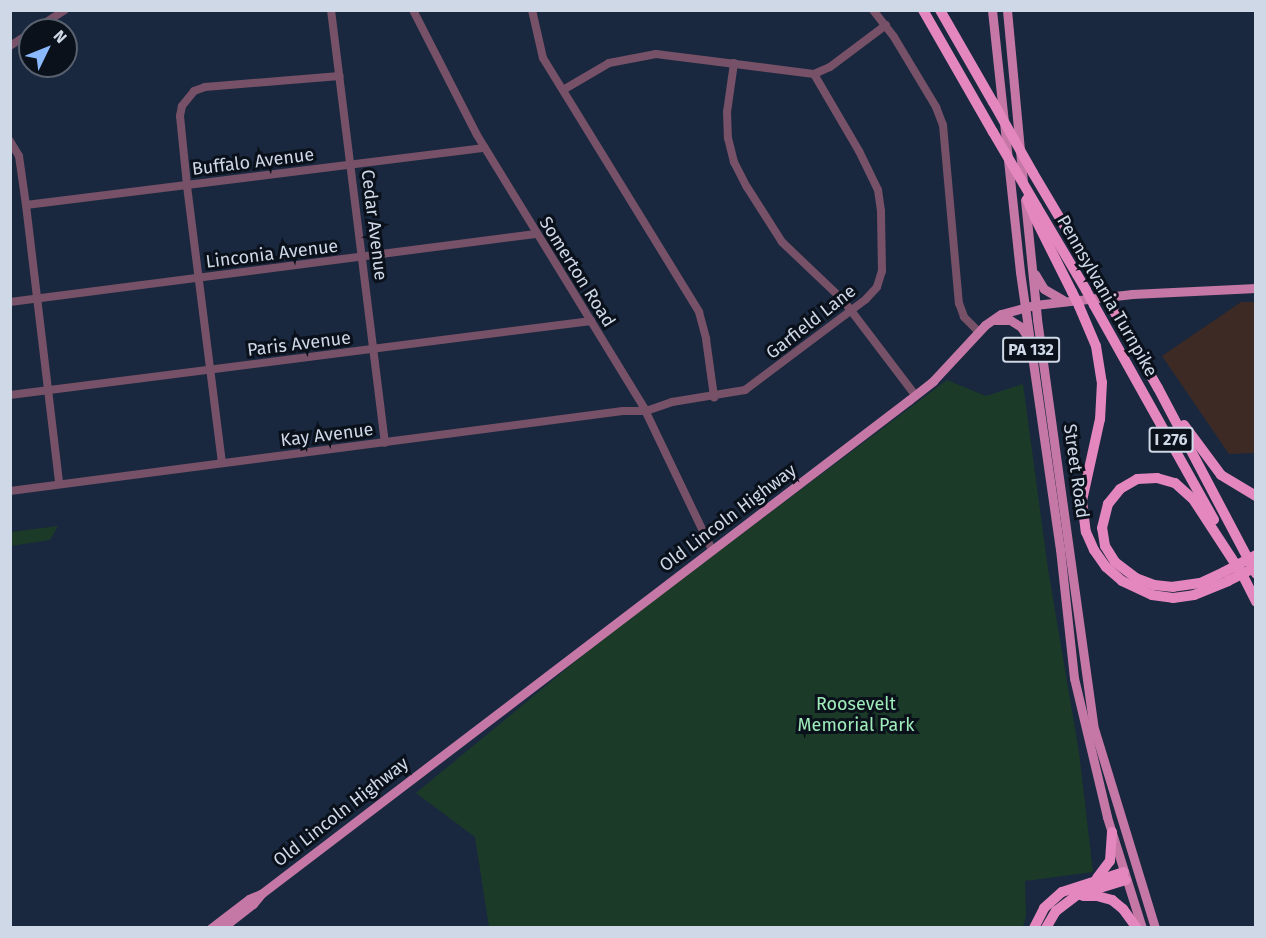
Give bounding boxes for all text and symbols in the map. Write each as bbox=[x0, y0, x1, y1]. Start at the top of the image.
north arrow bbox=[18, 18, 78, 78]
text: N bbox=[49, 26, 71, 47]
street label: Buffalo Avenue bbox=[191, 144, 315, 180]
street label: Cedar Avenue bbox=[356, 168, 392, 282]
street label: Pennsylvania Turnpike bbox=[1052, 212, 1162, 380]
street label: Somerton Road bbox=[534, 213, 620, 331]
street label: Linconia Avenue bbox=[205, 235, 339, 273]
street label: Garfield Lane bbox=[762, 280, 860, 364]
street label: Paris Avenue bbox=[246, 327, 352, 361]
road number: PA 132 bbox=[1001, 337, 1061, 363]
street label: Kay Avenue bbox=[279, 419, 375, 451]
street label: Street Road bbox=[1059, 422, 1093, 520]
road number: I 276 bbox=[1148, 427, 1194, 453]
street label: Old Lincoln Highway bbox=[655, 460, 801, 576]
park label: Roosevelt Memorial Park bbox=[798, 694, 914, 736]
street label: Old Lincoln Highway bbox=[269, 753, 413, 871]

